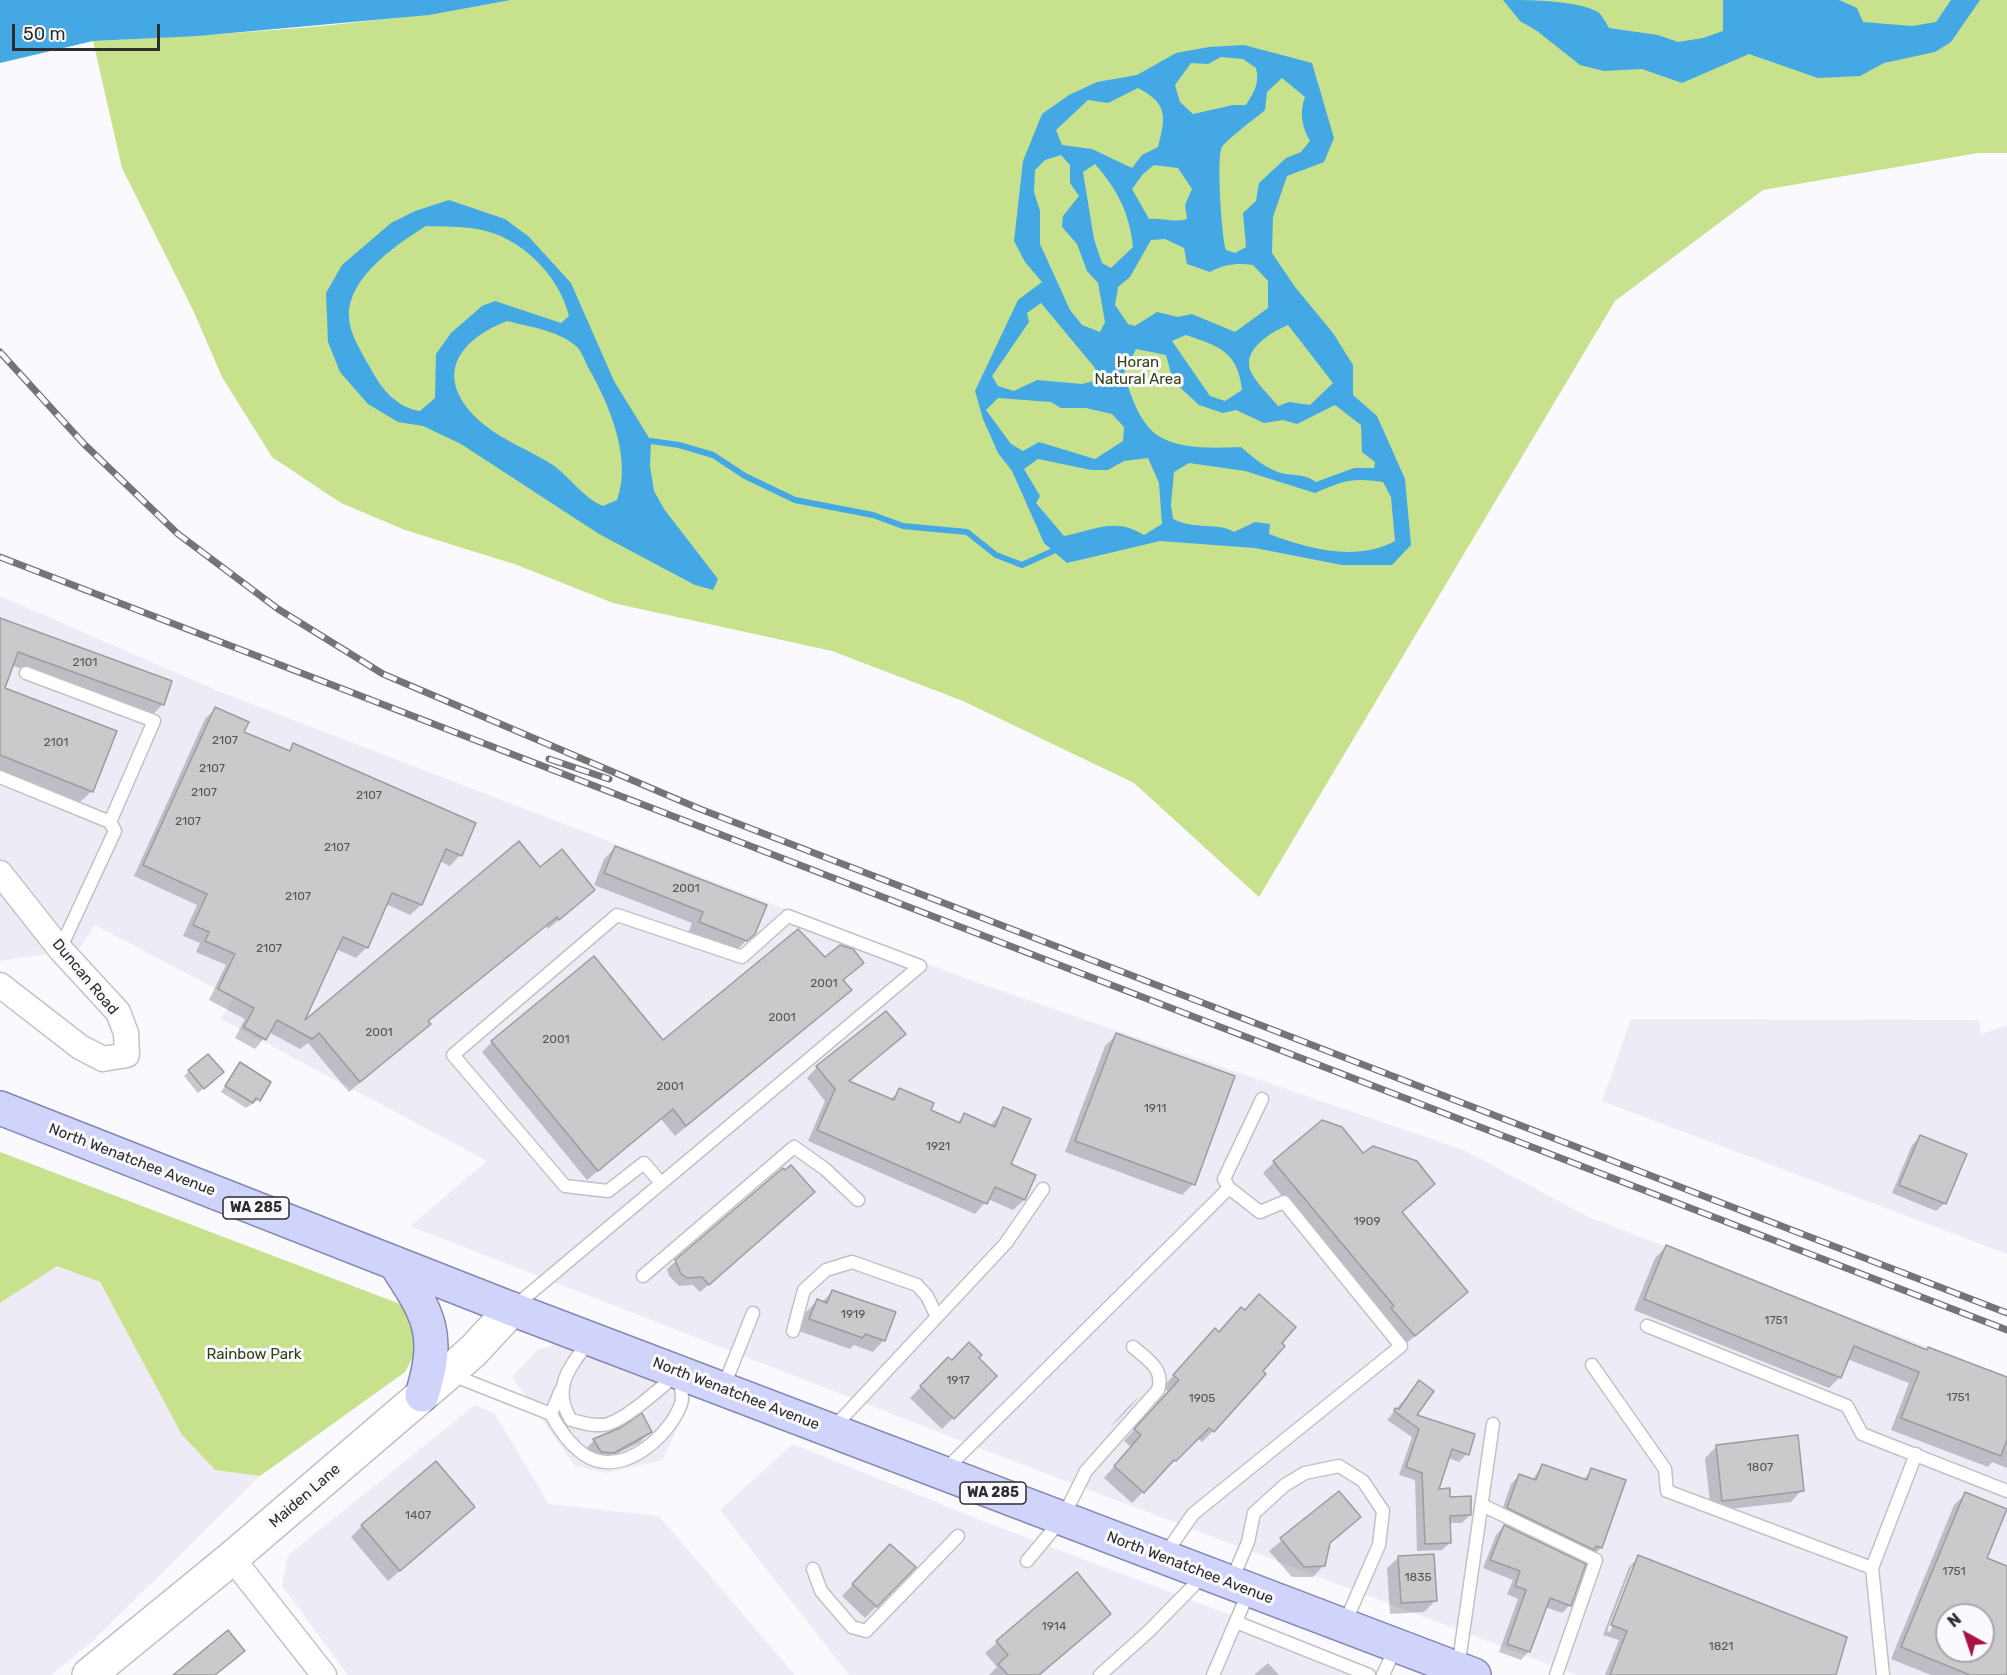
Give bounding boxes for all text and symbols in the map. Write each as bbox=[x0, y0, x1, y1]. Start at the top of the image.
scale bar bbox=[15, 12, 164, 50]
text: 50 m bbox=[23, 23, 66, 45]
park label: Horan Natural Area bbox=[1095, 354, 1181, 389]
house number: 2101 bbox=[73, 656, 97, 670]
house number: 2107 bbox=[212, 734, 238, 748]
house number: 2101 bbox=[44, 736, 68, 750]
house number: 2107 bbox=[199, 762, 225, 776]
house number: 2107 bbox=[191, 786, 217, 800]
house number: 2107 bbox=[356, 789, 382, 803]
house number: 2107 bbox=[175, 815, 201, 829]
house number: 2107 bbox=[324, 841, 350, 855]
house number: 2001 bbox=[672, 882, 700, 896]
house number: 2107 bbox=[285, 890, 311, 904]
street label: Duncan Road bbox=[48, 935, 122, 1019]
house number: 2107 bbox=[256, 942, 282, 956]
house number: 2001 bbox=[810, 977, 838, 991]
house number: 2001 bbox=[768, 1011, 796, 1025]
house number: 2001 bbox=[365, 1026, 393, 1040]
house number: 2001 bbox=[542, 1033, 570, 1047]
house number: 2001 bbox=[656, 1080, 684, 1094]
house number: 1911 bbox=[1144, 1102, 1166, 1116]
street label: North Wenatchee Avenue bbox=[46, 1120, 218, 1200]
house number: 1921 bbox=[926, 1140, 950, 1154]
road number: WA 285 bbox=[223, 1197, 289, 1219]
house number: 1909 bbox=[1354, 1215, 1380, 1229]
house number: 1919 bbox=[841, 1308, 865, 1322]
house number: 1751 bbox=[1764, 1314, 1788, 1328]
park label: Rainbow Park bbox=[206, 1346, 302, 1364]
street label: North Wenatchee Avenue bbox=[650, 1354, 822, 1434]
house number: 1917 bbox=[946, 1374, 970, 1388]
house number: 1751 bbox=[1946, 1391, 1970, 1405]
house number: 1905 bbox=[1189, 1392, 1215, 1406]
street label: Maiden Lane bbox=[266, 1460, 344, 1532]
house number: 1807 bbox=[1747, 1461, 1773, 1475]
road number: WA 285 bbox=[960, 1482, 1026, 1504]
house number: 1407 bbox=[405, 1509, 431, 1523]
street label: North Wenatchee Avenue bbox=[1104, 1528, 1276, 1608]
house number: 1751 bbox=[1942, 1565, 1966, 1579]
house number: 1835 bbox=[1404, 1571, 1432, 1585]
north arrow bbox=[1935, 1603, 1995, 1663]
text: N bbox=[1944, 1609, 1965, 1631]
house number: 1914 bbox=[1042, 1620, 1066, 1634]
house number: 1821 bbox=[1709, 1640, 1733, 1654]

